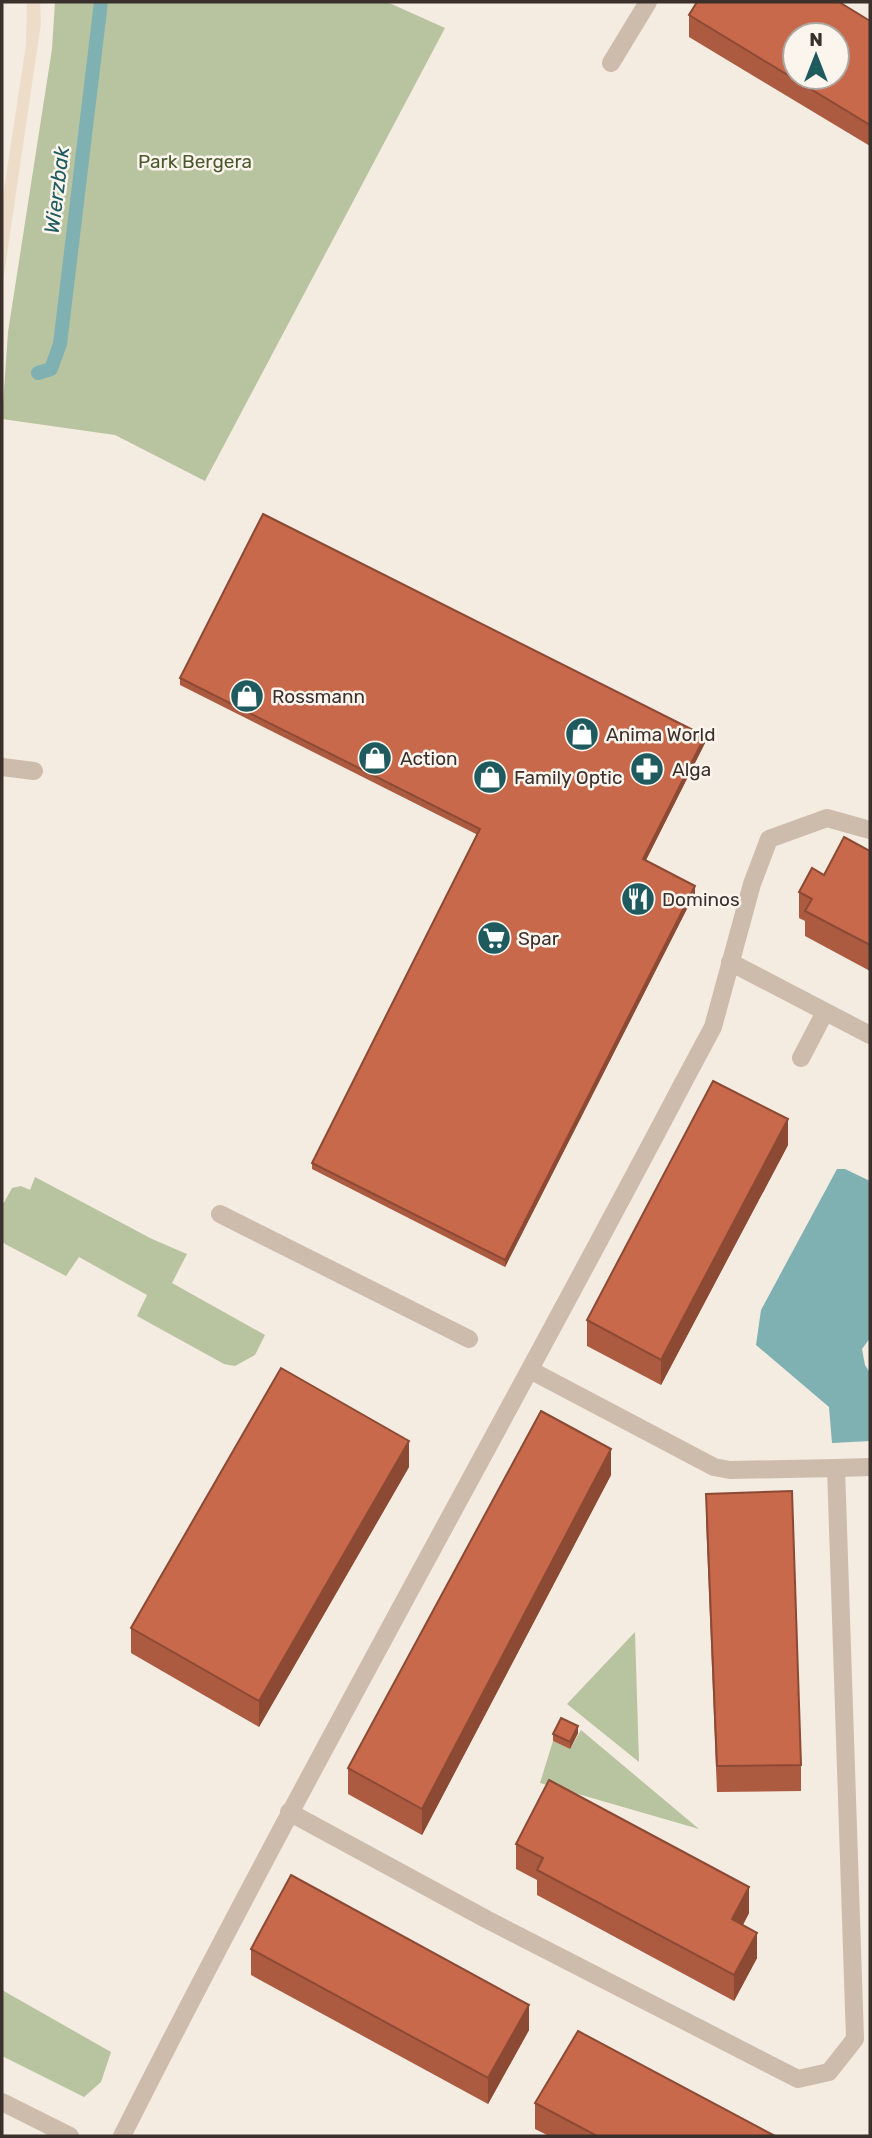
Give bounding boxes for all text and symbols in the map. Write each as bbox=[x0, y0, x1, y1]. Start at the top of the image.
north arrow bbox=[781, 21, 851, 91]
text: N bbox=[809, 28, 823, 51]
water label: Wierzbak bbox=[39, 144, 74, 235]
park label: Park Bergera bbox=[138, 150, 252, 173]
shop icon: Rossmann bbox=[228, 677, 266, 715]
place label: Rossmann bbox=[272, 685, 365, 708]
shop icon: Anima World bbox=[563, 715, 601, 753]
place label: Anima World bbox=[606, 723, 715, 746]
shop icon: Action bbox=[356, 739, 394, 777]
place label: Action bbox=[400, 747, 458, 770]
pharmacy icon: Alga bbox=[628, 750, 666, 788]
shop icon: Family Optic bbox=[471, 758, 509, 796]
place label: Alga bbox=[672, 758, 711, 781]
place label: Family Optic bbox=[514, 766, 622, 789]
restaurant icon: Dominos bbox=[619, 880, 657, 918]
place label: Dominos bbox=[662, 888, 740, 911]
supermarket icon: Spar bbox=[475, 919, 513, 957]
place label: Spar bbox=[518, 927, 560, 950]

